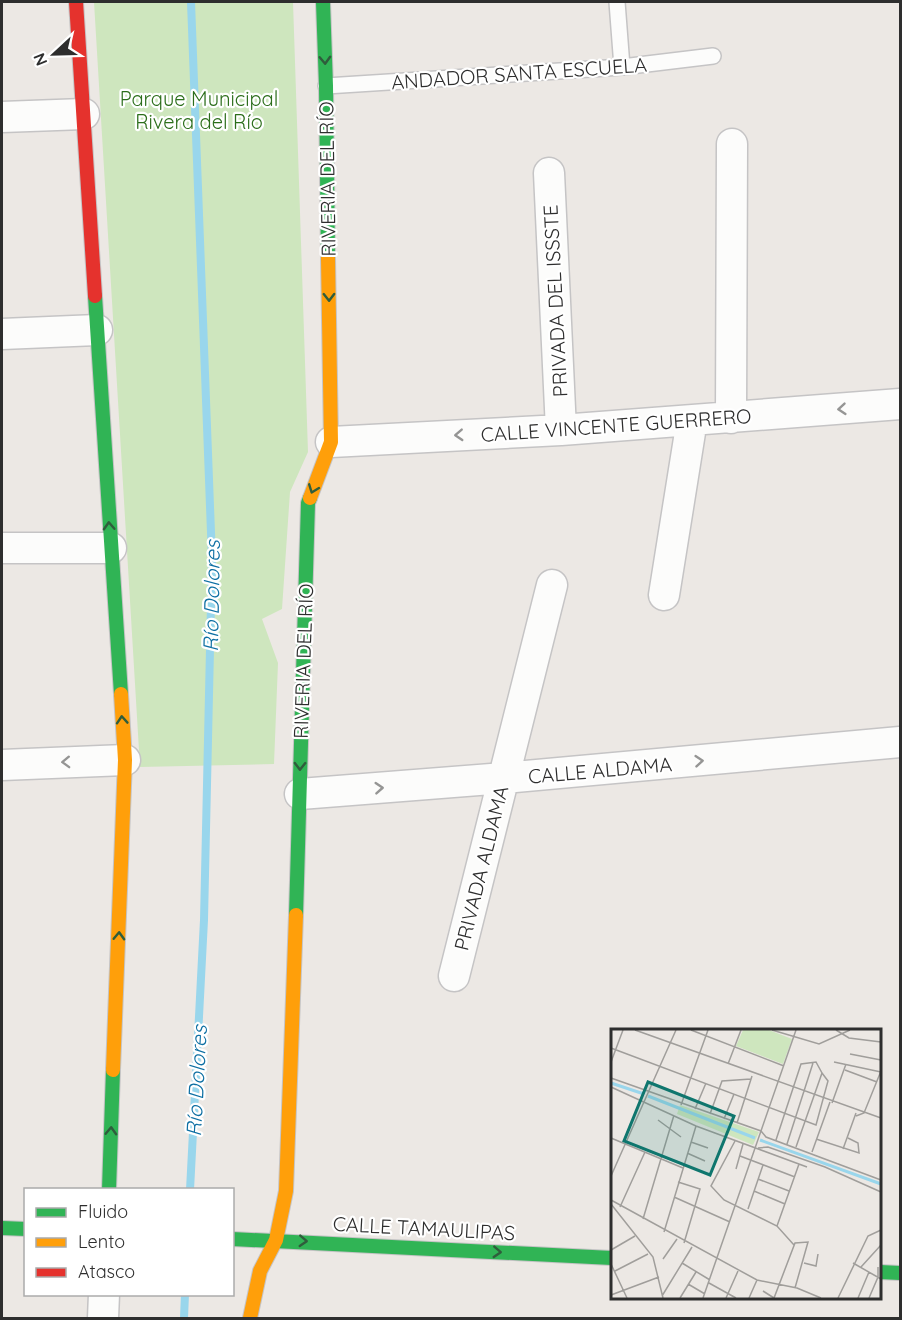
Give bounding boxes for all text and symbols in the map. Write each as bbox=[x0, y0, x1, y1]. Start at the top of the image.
north arrow bbox=[24, 24, 84, 84]
text: N bbox=[29, 50, 52, 69]
street label: ANDADOR SANTA ESCUELA bbox=[390, 52, 648, 94]
one-way arrow bbox=[319, 55, 331, 64]
park label: Parque Municipal Rivera del Río bbox=[120, 86, 278, 134]
street label: RIVERIA DEL RÍO bbox=[313, 101, 341, 257]
street label: PRIVADA DEL ISSSTE bbox=[537, 204, 573, 398]
one-way arrow bbox=[323, 292, 335, 301]
one-way arrow bbox=[838, 402, 847, 415]
street label: CALLE VINCENTE GUERRERO bbox=[480, 403, 752, 447]
one-way arrow bbox=[455, 429, 464, 442]
one-way arrow bbox=[308, 483, 321, 493]
one-way arrow bbox=[103, 521, 116, 530]
water label: Río Dolores bbox=[197, 539, 225, 652]
street label: RIVERIA DEL RÍO bbox=[288, 583, 318, 739]
one-way arrow bbox=[116, 716, 129, 725]
street label: CALLE ALDAMA bbox=[527, 751, 673, 789]
one-way arrow bbox=[694, 755, 703, 768]
one-way arrow bbox=[62, 756, 71, 768]
one-way arrow bbox=[294, 762, 306, 771]
one-way arrow bbox=[375, 782, 384, 795]
street label: PRIVADA ALDAMA bbox=[448, 783, 514, 953]
one-way arrow bbox=[112, 932, 125, 941]
water label: Río Dolores bbox=[180, 1023, 212, 1137]
inset map bbox=[611, 1029, 881, 1299]
one-way arrow bbox=[105, 1127, 118, 1136]
legend bbox=[24, 1188, 234, 1296]
text: Fluido bbox=[78, 1200, 128, 1223]
street label: CALLE TAMAULIPAS bbox=[332, 1211, 516, 1245]
text: Lento bbox=[78, 1230, 125, 1253]
one-way arrow bbox=[298, 1235, 307, 1248]
one-way arrow bbox=[493, 1245, 502, 1258]
text: Atasco bbox=[78, 1260, 135, 1283]

